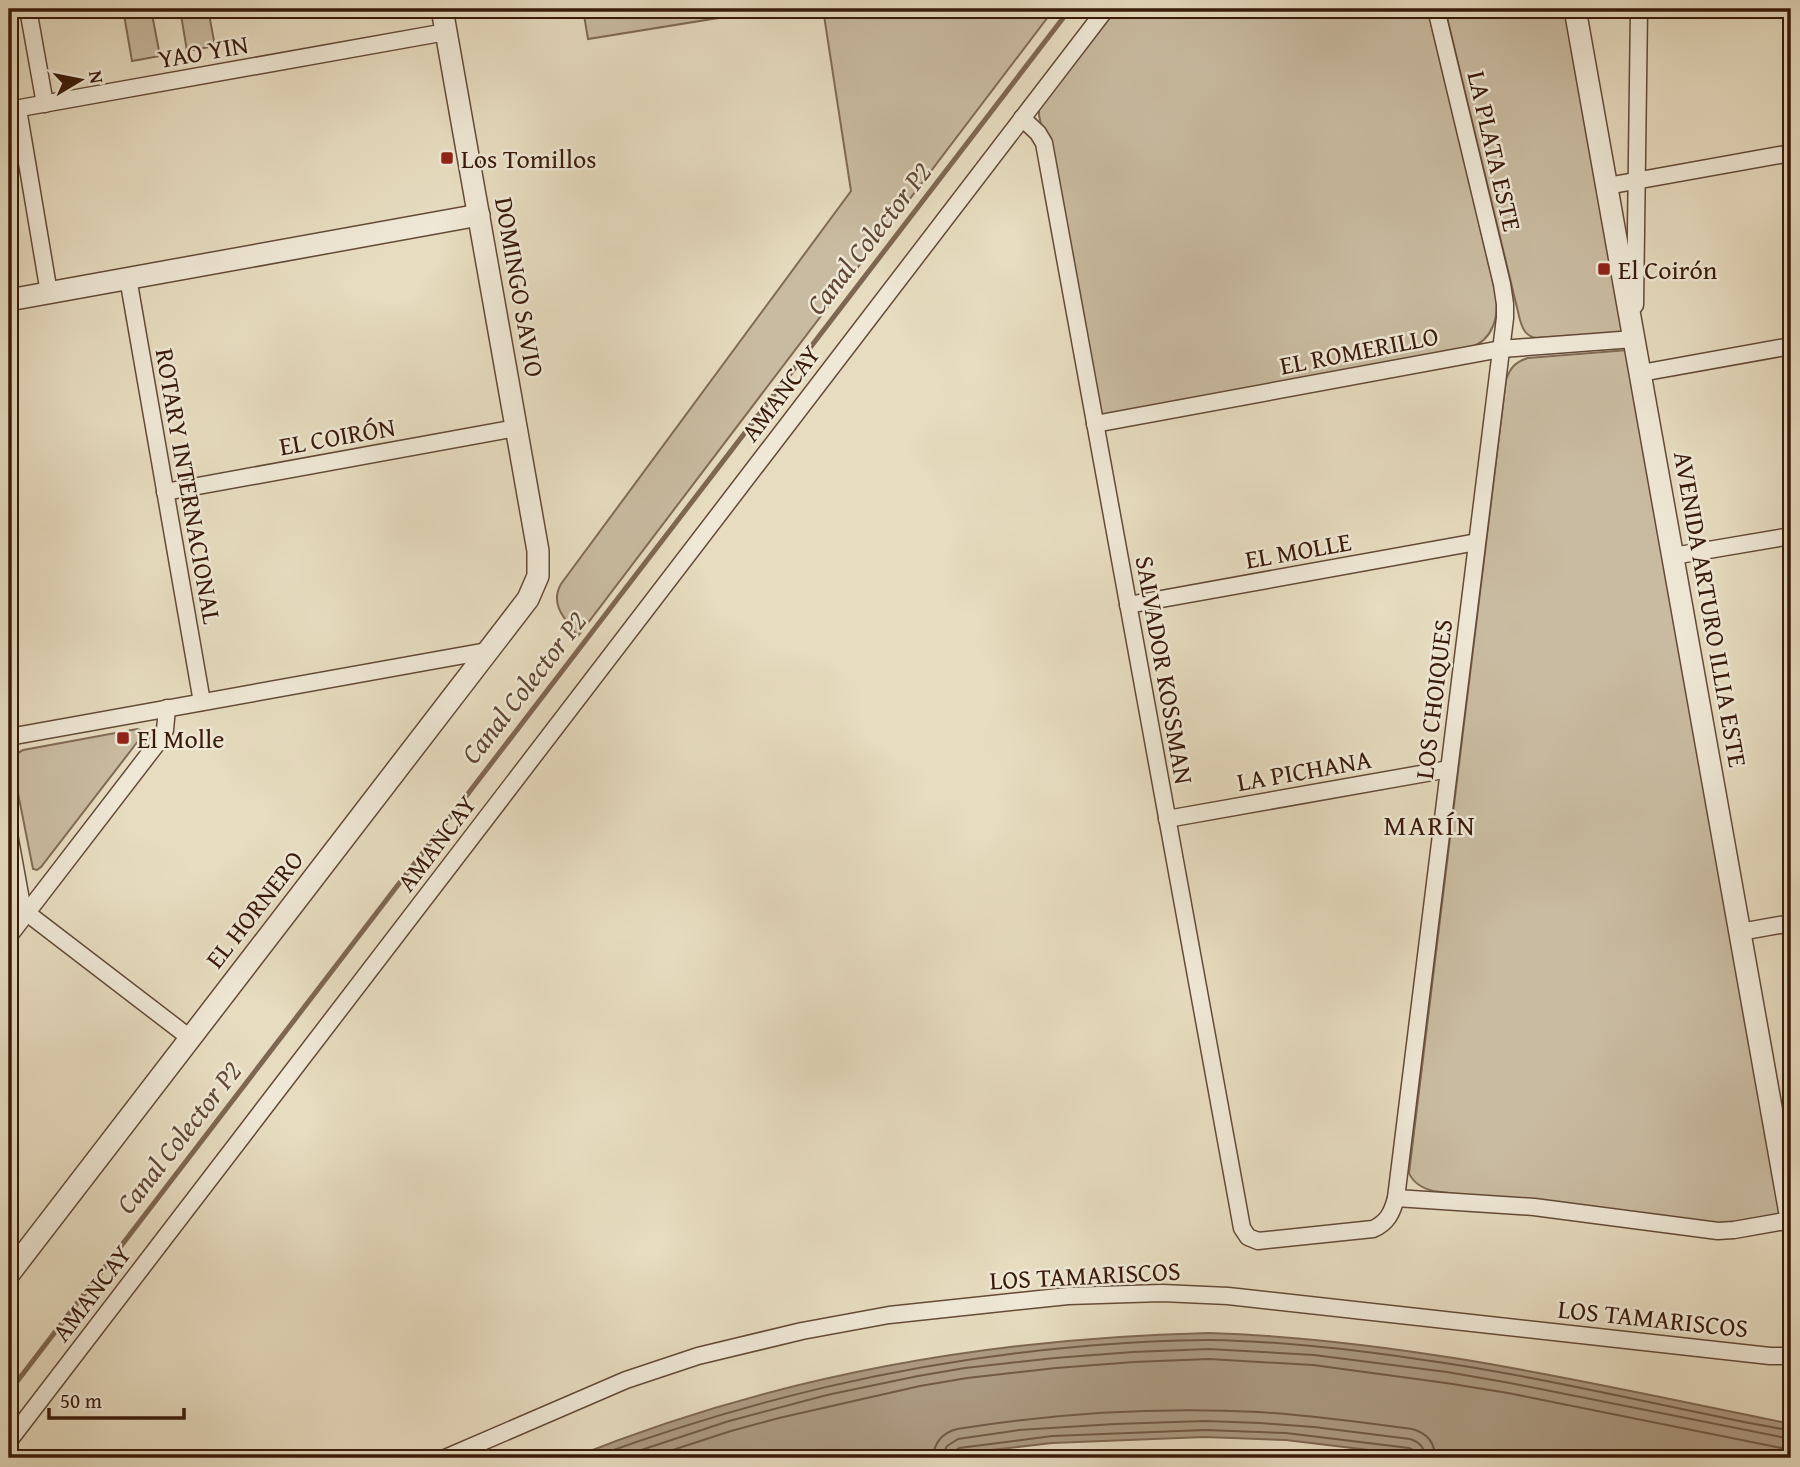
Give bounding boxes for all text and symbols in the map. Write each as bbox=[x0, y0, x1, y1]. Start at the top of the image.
street label: YAO YIN bbox=[155, 24, 251, 78]
north arrow bbox=[46, 46, 116, 116]
street label: LA PLATA ESTE bbox=[1458, 67, 1532, 235]
text: N bbox=[82, 68, 112, 86]
place label: Los Tomillos bbox=[461, 139, 597, 178]
marker: Los Tomillos bbox=[439, 150, 455, 166]
water label: Canal Colector P2 bbox=[795, 153, 941, 323]
street label: DOMINGO SAVIO bbox=[485, 194, 555, 380]
place label: El Coirón bbox=[1618, 250, 1718, 289]
marker: El Coirón bbox=[1596, 261, 1612, 277]
street label: EL ROMERILLO bbox=[1276, 316, 1442, 384]
street label: AMANCAY bbox=[731, 336, 830, 450]
street label: ROTARY INTERNACIONAL bbox=[146, 345, 233, 627]
street label: EL COIRÓN bbox=[276, 407, 398, 465]
street label: AVENIDA ARTURO ILLIA ESTE bbox=[1664, 448, 1758, 770]
street label: EL MOLLE bbox=[1242, 521, 1354, 579]
street label: SALVADOR KOSSMAN bbox=[1126, 553, 1204, 787]
water label: Canal Colector P2 bbox=[450, 602, 596, 772]
street label: LOS CHOIQUES bbox=[1404, 617, 1462, 781]
place label: El Molle bbox=[137, 719, 225, 758]
marker: El Molle bbox=[115, 730, 131, 746]
street label: LA PICHANA bbox=[1234, 739, 1375, 801]
street label: AMANCAY bbox=[387, 786, 486, 900]
district label: MARÍN bbox=[1384, 804, 1476, 845]
street label: EL HORNERO bbox=[195, 842, 313, 976]
water label: Canal Colector P2 bbox=[105, 1052, 251, 1222]
street label: AMANCAY bbox=[42, 1236, 141, 1350]
street label: LOS TAMARISCOS bbox=[989, 1251, 1181, 1299]
street label: LOS TAMARISCOS bbox=[1556, 1289, 1750, 1347]
scale bar bbox=[49, 1376, 184, 1420]
text: 50 m bbox=[60, 1385, 102, 1416]

